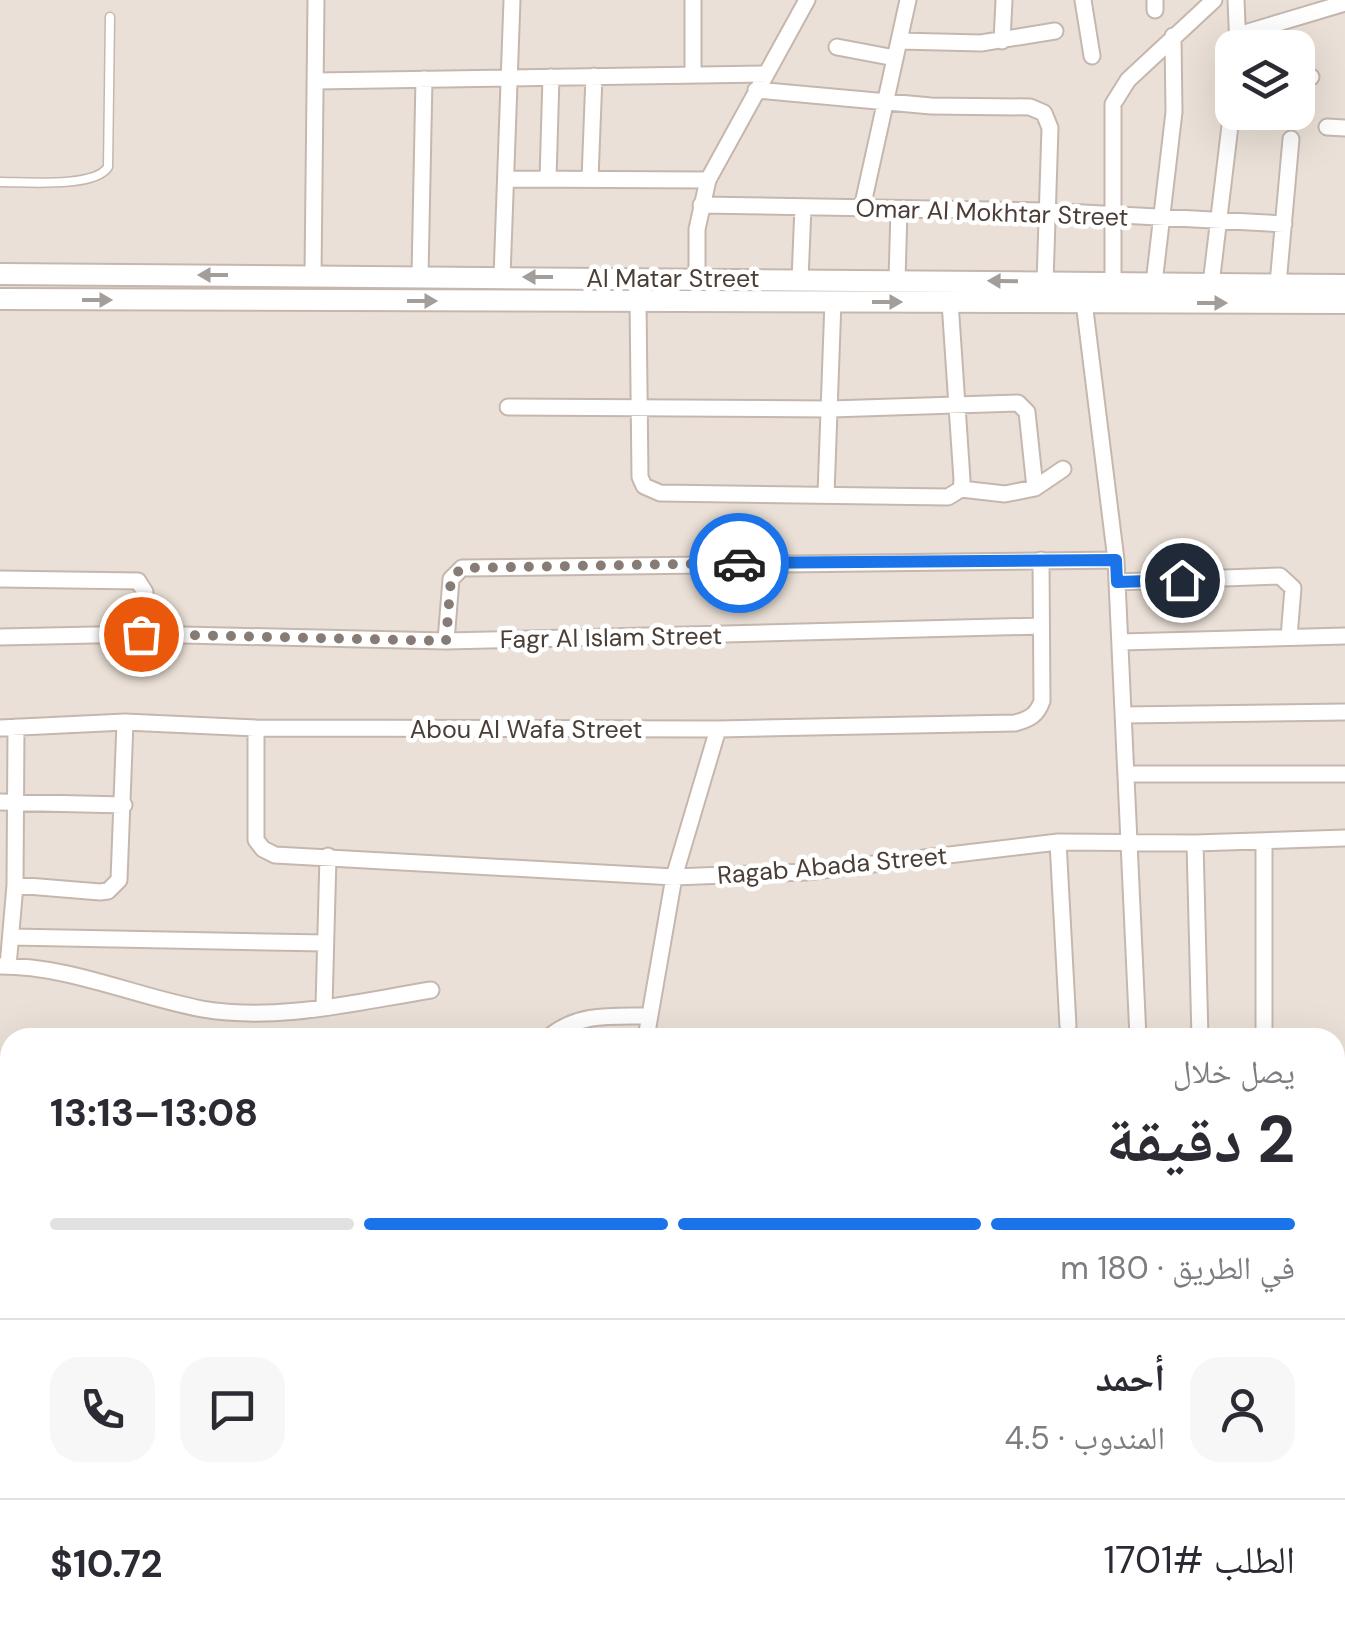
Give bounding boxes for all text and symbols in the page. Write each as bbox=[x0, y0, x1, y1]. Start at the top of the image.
map controls bbox=[1215, 30, 1315, 130]
button: layers bbox=[1215, 30, 1315, 130]
street label: Omar Al Mokhtar Street bbox=[855, 191, 1129, 234]
street label: Al Matar Street bbox=[586, 262, 760, 295]
one-way arrow bbox=[196, 267, 228, 283]
one-way arrow bbox=[521, 269, 553, 285]
one-way arrow bbox=[986, 273, 1018, 289]
one-way arrow bbox=[82, 292, 114, 308]
one-way arrow bbox=[407, 293, 439, 309]
one-way arrow bbox=[872, 294, 904, 310]
one-way arrow bbox=[1197, 295, 1229, 311]
courier bbox=[689, 513, 789, 613]
icon: car bbox=[712, 536, 767, 591]
pin bbox=[1140, 538, 1225, 623]
icon: home bbox=[1155, 553, 1210, 608]
pin bbox=[99, 592, 184, 677]
icon: bag bbox=[114, 607, 169, 662]
street label: Fagr Al Islam Street bbox=[500, 619, 722, 656]
street label: Abou Al Wafa Street bbox=[410, 713, 642, 746]
street label: Ragab Abada Street bbox=[716, 839, 948, 892]
text: يصل خلال bbox=[1173, 1051, 1295, 1093]
text: 13:08–13:13 bbox=[50, 1088, 258, 1138]
text: 2 دقيقة bbox=[1106, 1098, 1295, 1182]
text: في الطريق · 180 m bbox=[1060, 1247, 1295, 1289]
text: أحمد bbox=[1095, 1353, 1165, 1403]
button: phone bbox=[50, 1357, 155, 1462]
button: chat bbox=[180, 1357, 285, 1462]
button: person bbox=[1190, 1357, 1295, 1462]
text: المندوب · 4.5 bbox=[1005, 1417, 1165, 1459]
text: الطلب #1701 bbox=[1104, 1535, 1295, 1585]
text: $10.72 bbox=[50, 1539, 162, 1589]

